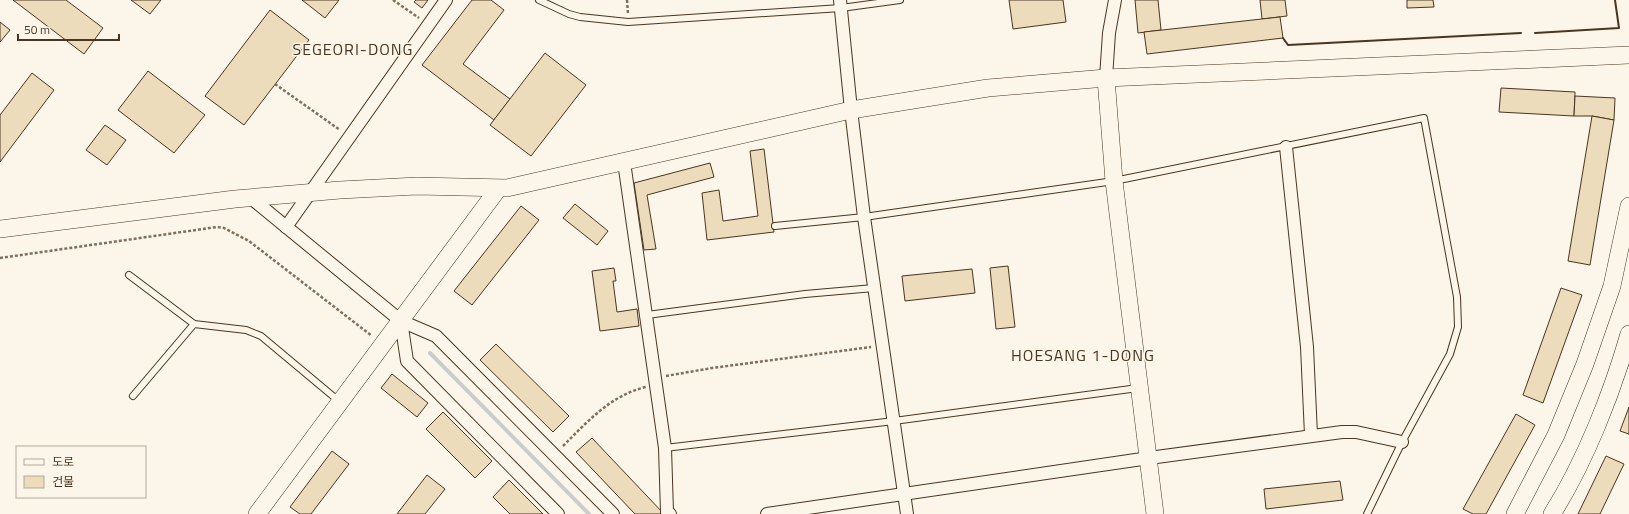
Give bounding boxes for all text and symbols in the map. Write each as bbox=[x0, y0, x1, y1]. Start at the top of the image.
scale bar bbox=[18, 16, 119, 42]
text: 50 m bbox=[24, 20, 50, 39]
district label: SEGEORI-DONG bbox=[293, 37, 413, 61]
district label: HOESANG 1-DONG bbox=[1011, 343, 1155, 367]
legend bbox=[16, 446, 146, 498]
text: 도로 bbox=[52, 452, 74, 471]
text: 건물 bbox=[52, 472, 74, 491]

